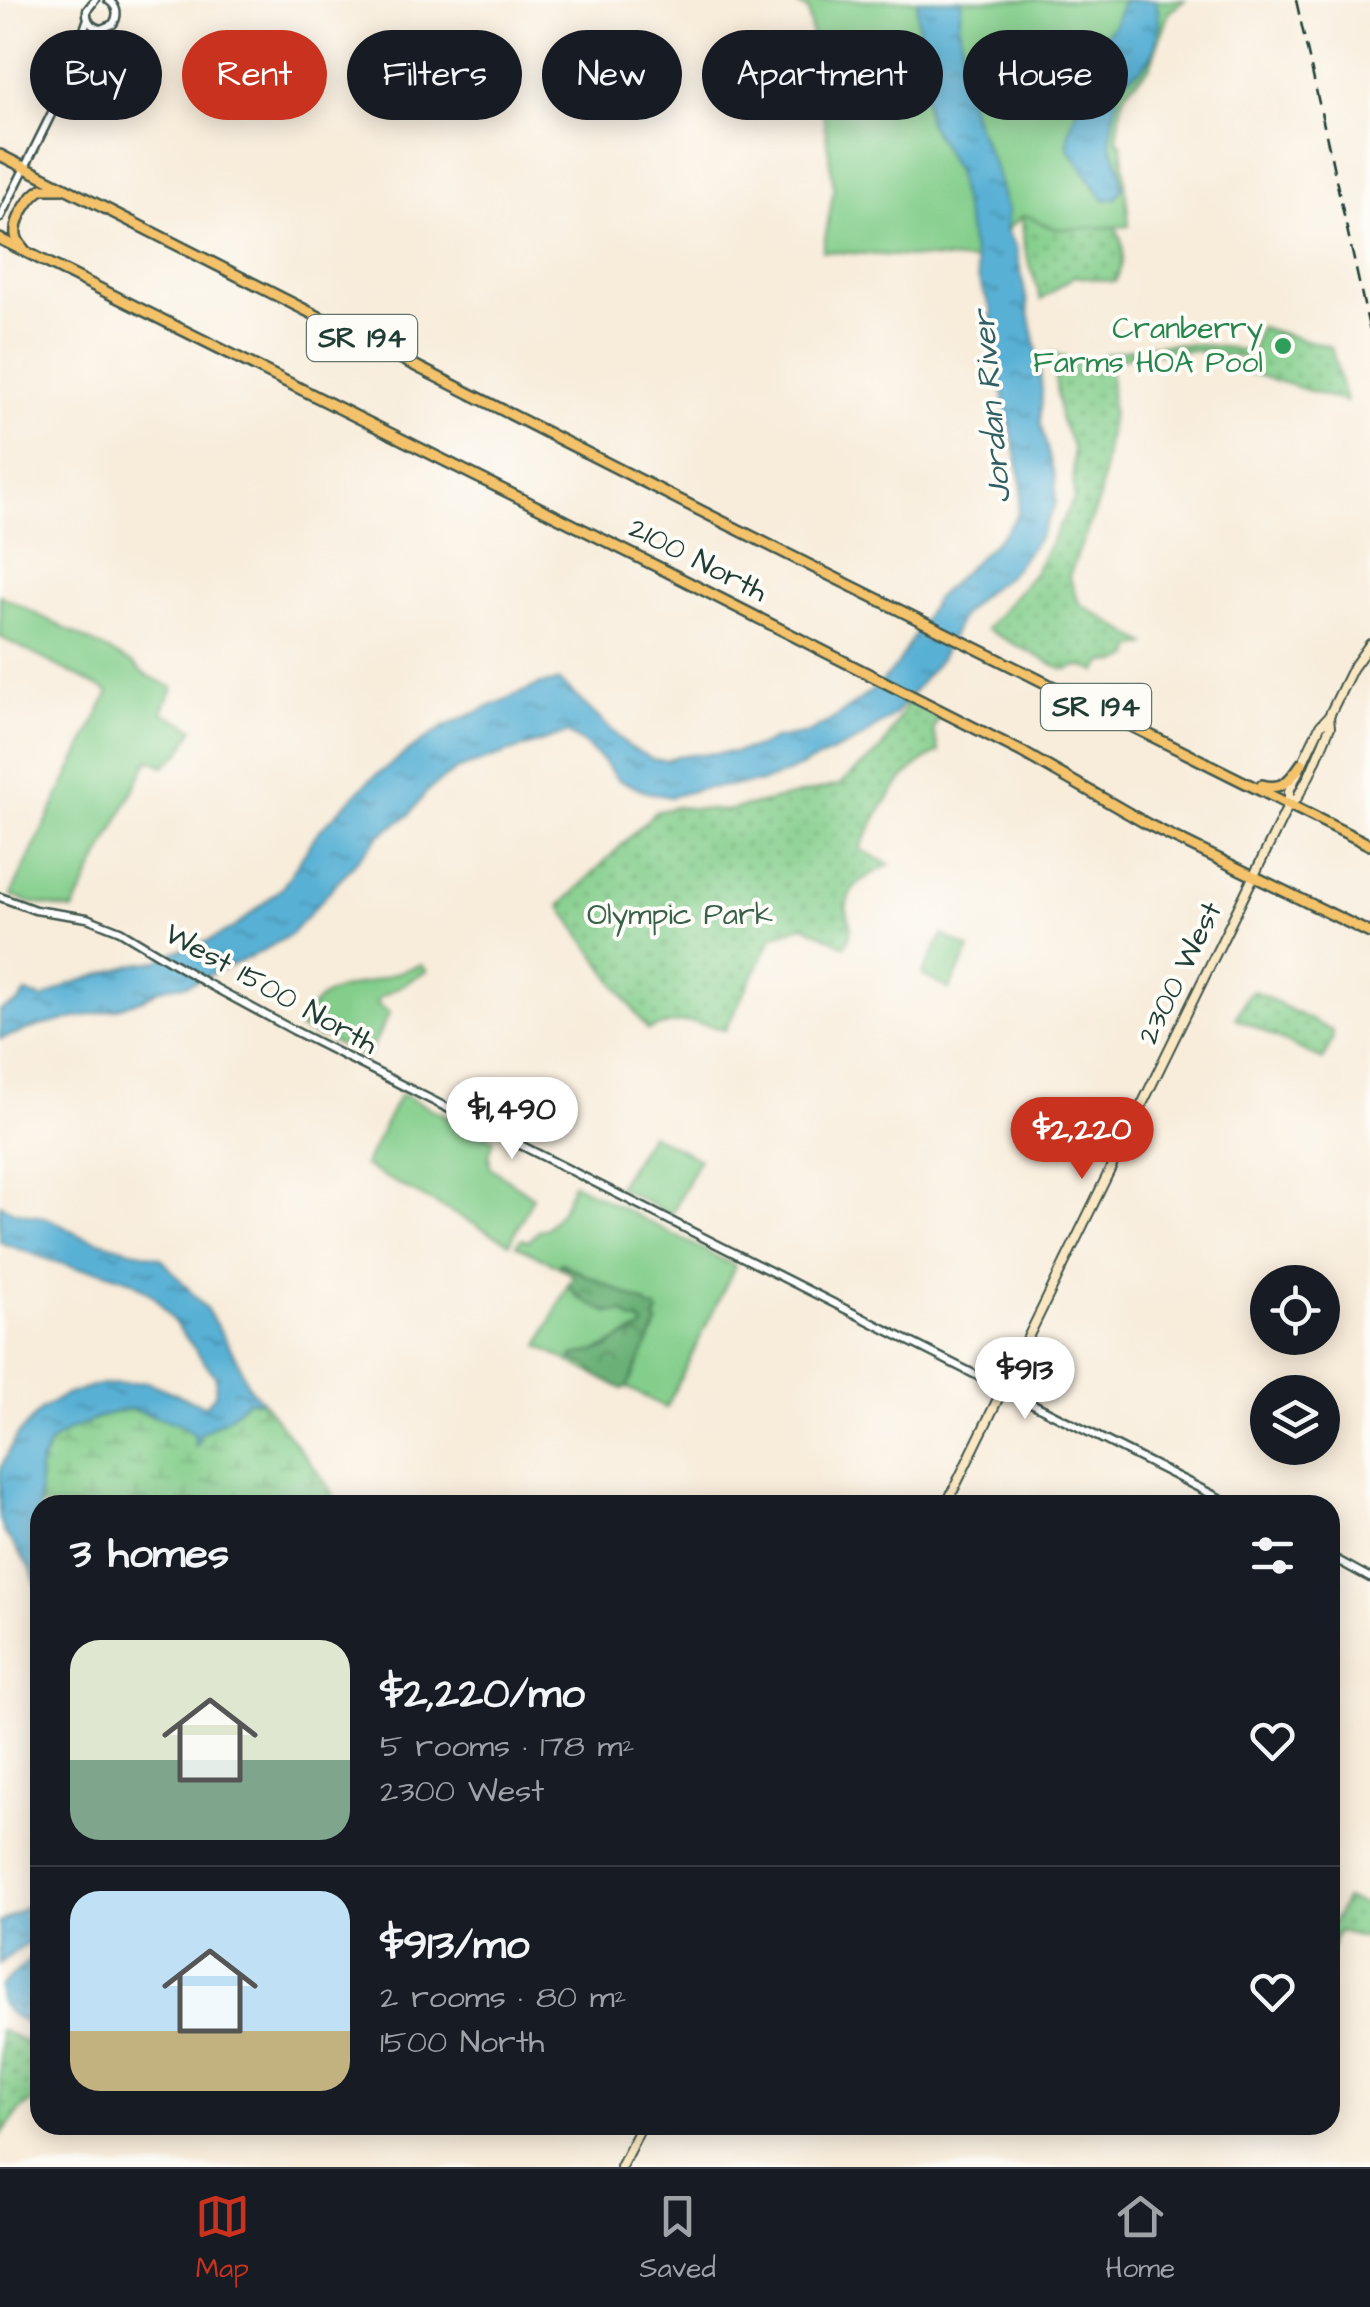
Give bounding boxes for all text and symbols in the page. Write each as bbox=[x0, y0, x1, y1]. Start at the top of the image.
chip: Buy bbox=[30, 30, 162, 120]
chip: Rent bbox=[182, 30, 327, 120]
chip: Filters bbox=[347, 30, 522, 120]
chip: New bbox=[542, 30, 682, 120]
chip: Apartment bbox=[702, 30, 943, 120]
chip: House bbox=[963, 30, 1128, 120]
water label: Jordan River bbox=[961, 305, 1023, 505]
place label: Cranberry Farms HOA Pool bbox=[1033, 308, 1263, 384]
road number: SR 194 bbox=[307, 315, 417, 361]
marker: Cranberry Farms HOA Pool bbox=[1272, 335, 1294, 357]
street label: 2100 North bbox=[622, 507, 775, 613]
road number: SR 194 bbox=[1041, 684, 1151, 730]
park label: Olympic Park bbox=[587, 894, 773, 937]
street label: 2300 West bbox=[1127, 895, 1233, 1051]
street label: West 1500 North bbox=[157, 913, 385, 1065]
pin: $1,490 bbox=[431, 1077, 593, 1162]
text: $1,490 bbox=[468, 1087, 556, 1132]
pin: $2,220 bbox=[1001, 1097, 1163, 1182]
text: $2,220 bbox=[1033, 1107, 1131, 1152]
map controls bbox=[1250, 1265, 1340, 1465]
button: locate bbox=[1250, 1265, 1340, 1355]
pin: $913 bbox=[966, 1337, 1084, 1422]
text: $913 bbox=[997, 1347, 1053, 1392]
button: layers bbox=[1250, 1375, 1340, 1465]
text: 3 homes bbox=[70, 1526, 229, 1584]
icon: filters bbox=[1245, 1528, 1300, 1583]
text: $2,220/mo bbox=[380, 1666, 585, 1724]
icon: home bbox=[150, 1680, 270, 1800]
icon: heart bbox=[1245, 1713, 1300, 1768]
text: 5 rooms · 178 m² bbox=[380, 1724, 634, 1769]
text: 2300 West bbox=[380, 1769, 544, 1814]
text: $913/mo bbox=[380, 1917, 529, 1975]
icon: home bbox=[150, 1931, 270, 2051]
icon: heart bbox=[1245, 1964, 1300, 2019]
text: 2 rooms · 80 m² bbox=[380, 1975, 627, 2020]
text: 1500 North bbox=[380, 2020, 544, 2065]
tab: Map bbox=[195, 2189, 250, 2288]
tab: Saved bbox=[640, 2189, 716, 2288]
tab: Home bbox=[1105, 2189, 1175, 2288]

